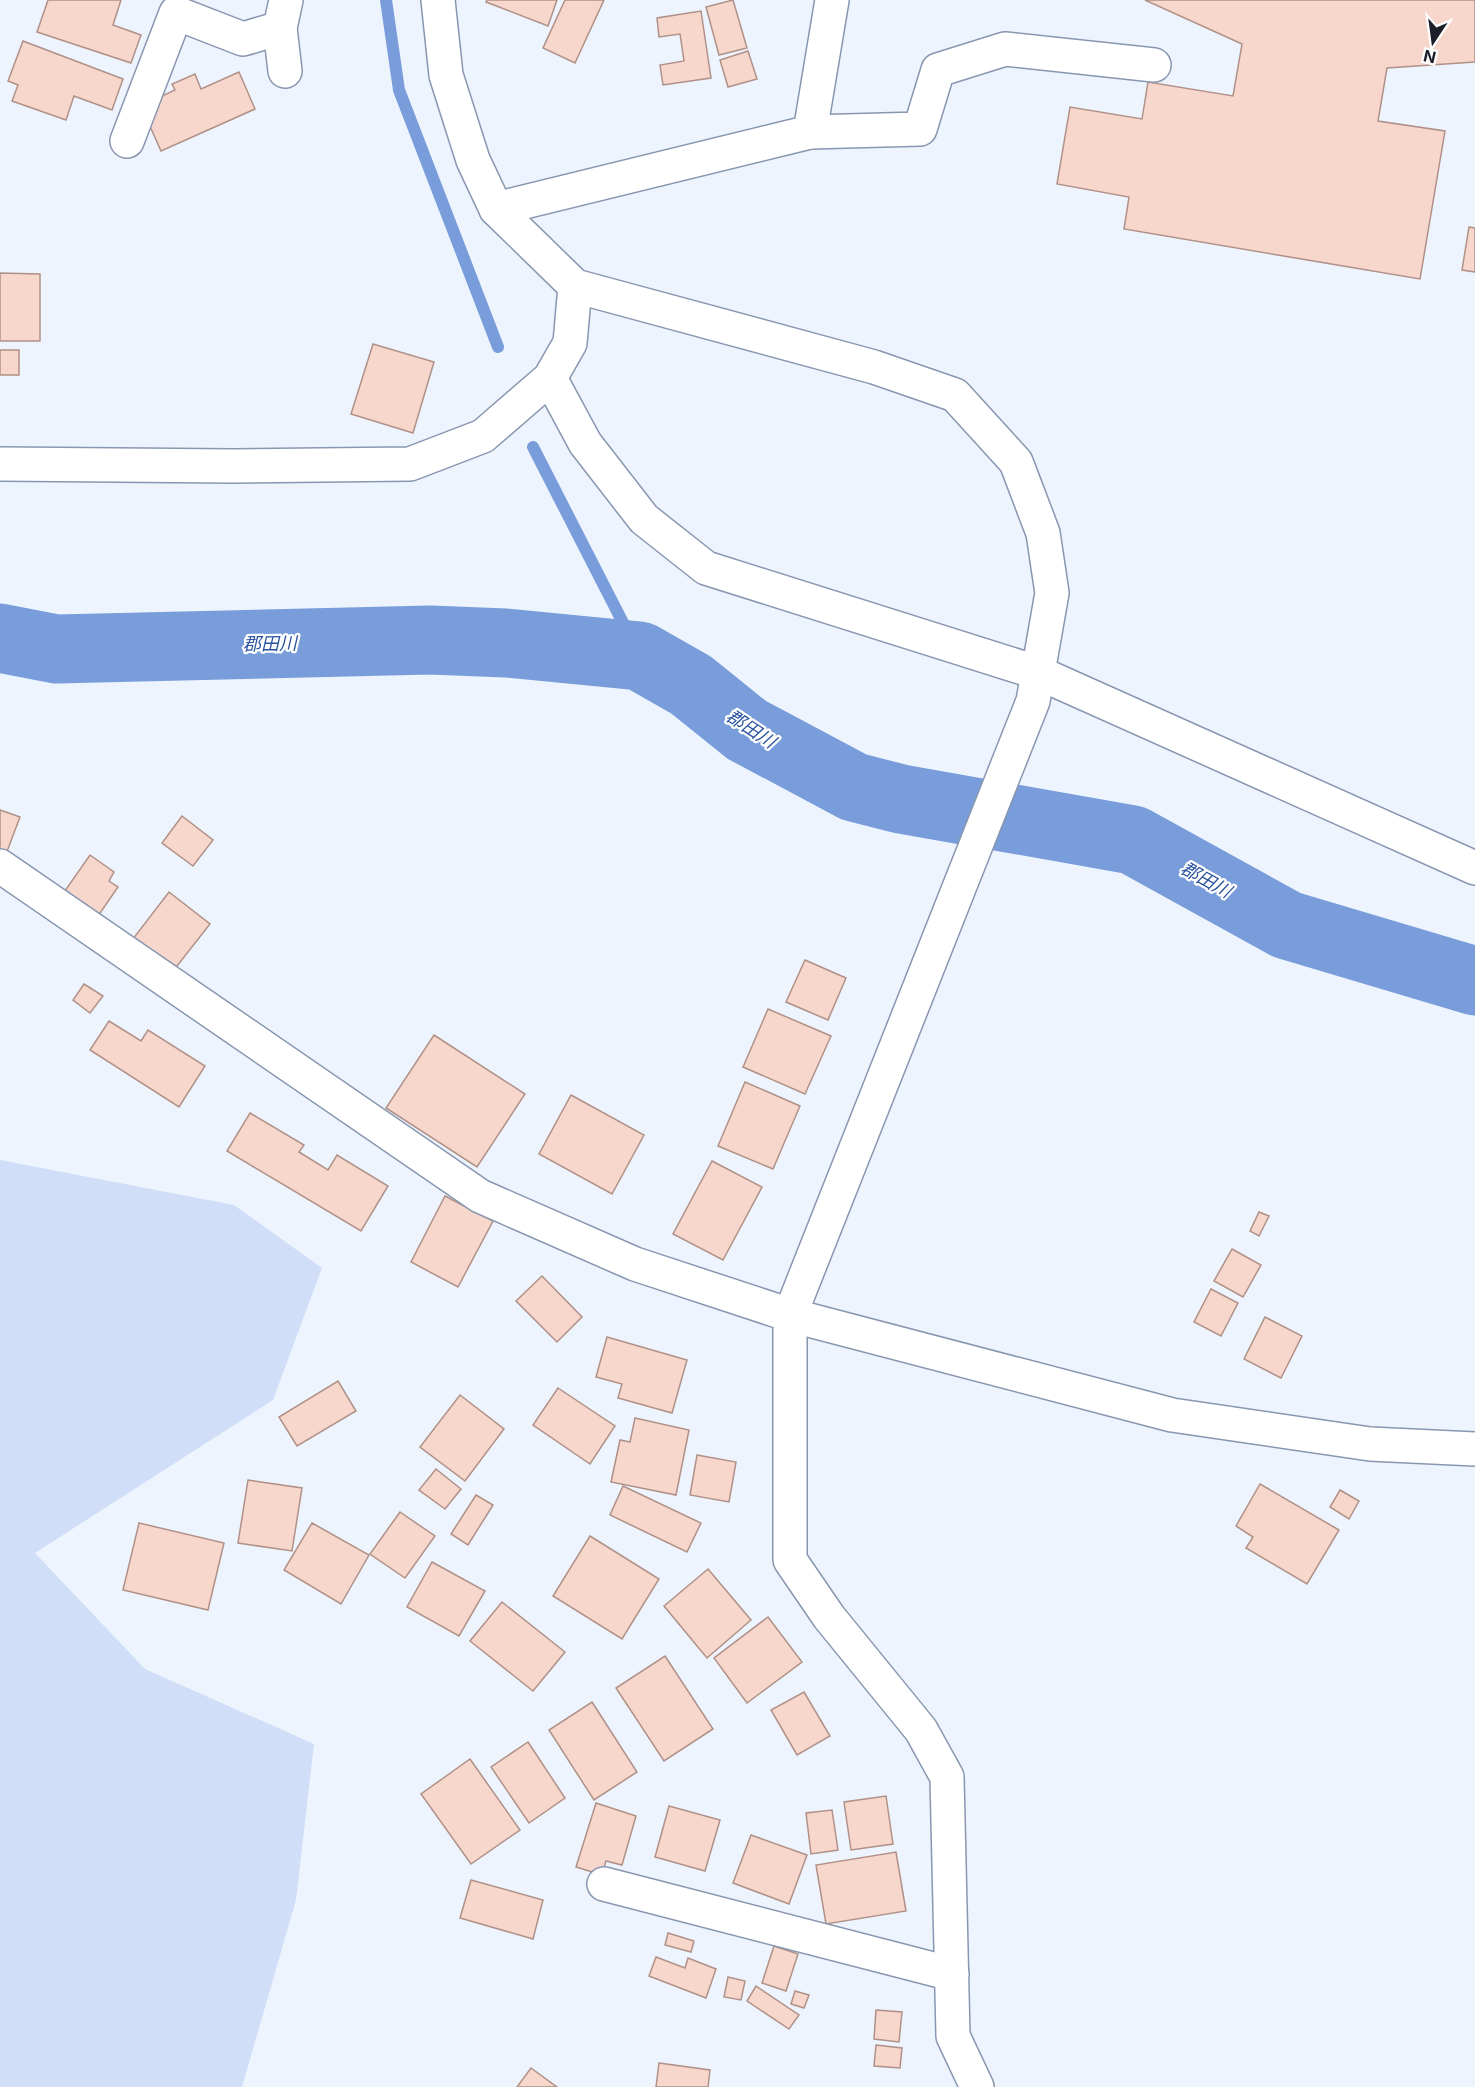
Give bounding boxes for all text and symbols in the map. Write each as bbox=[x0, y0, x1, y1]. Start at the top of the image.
north arrow bbox=[1403, 12, 1463, 72]
text: N bbox=[1421, 45, 1438, 68]
water label: 郡田川 bbox=[243, 632, 299, 654]
water label: 郡田川 bbox=[723, 705, 781, 753]
water label: 郡田川 bbox=[1178, 857, 1237, 903]

